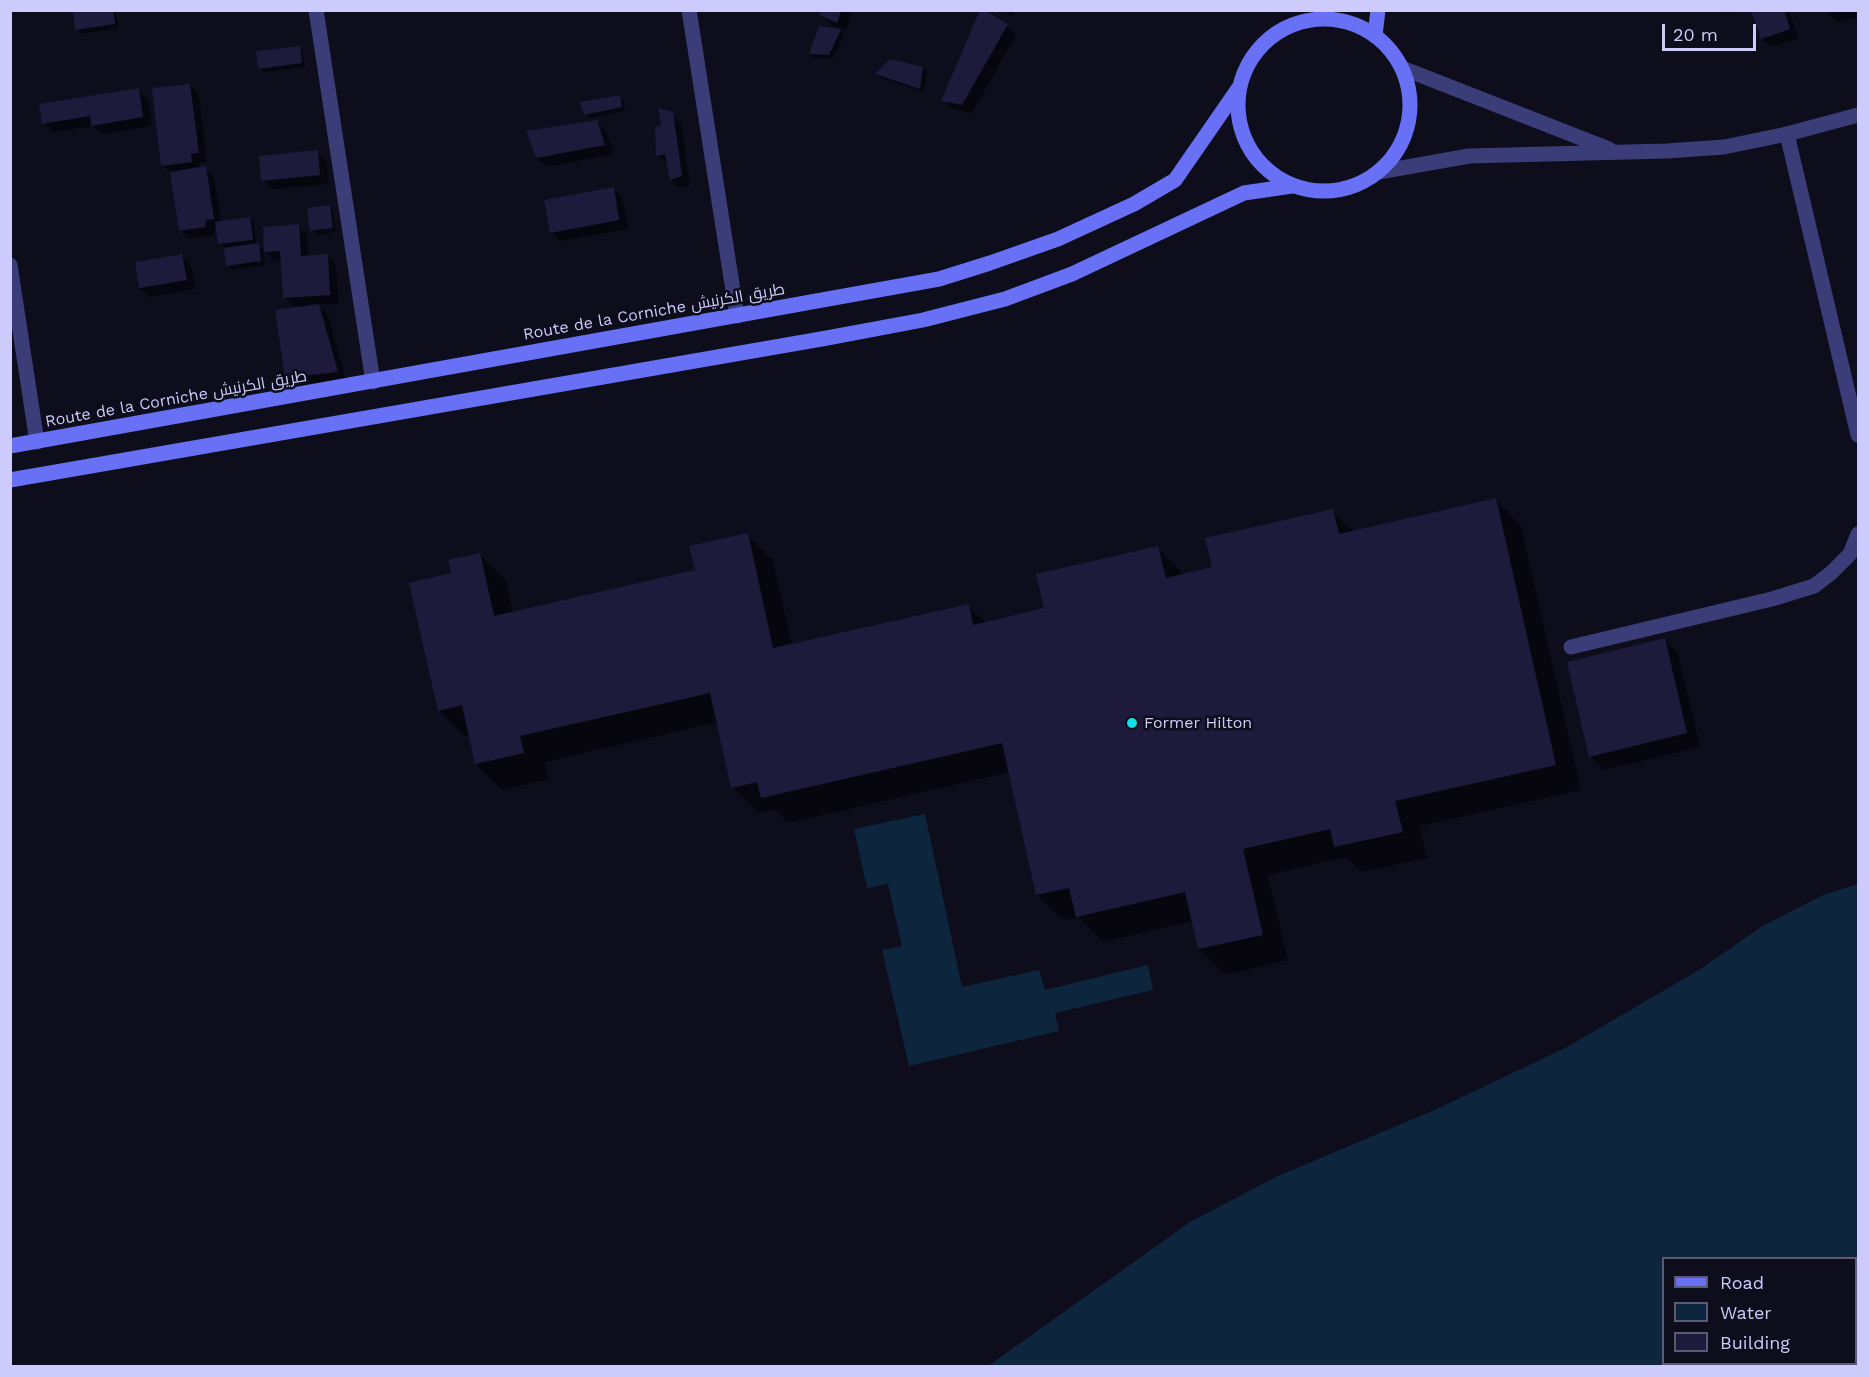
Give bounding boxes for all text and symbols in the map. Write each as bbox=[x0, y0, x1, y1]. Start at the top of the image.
scale bar bbox=[1665, 12, 1760, 50]
text: 20 m bbox=[1673, 24, 1718, 45]
street label: Route de la Corniche طريق الكرنيش bbox=[522, 280, 786, 344]
street label: Route de la Corniche طريق الكرنيش bbox=[44, 367, 308, 431]
place label: Former Hilton bbox=[1144, 713, 1252, 733]
marker: Former Hilton bbox=[1125, 716, 1139, 730]
legend bbox=[1662, 1257, 1857, 1365]
text: Road bbox=[1720, 1272, 1764, 1293]
text: Water bbox=[1720, 1302, 1772, 1323]
text: Building bbox=[1720, 1332, 1790, 1353]

